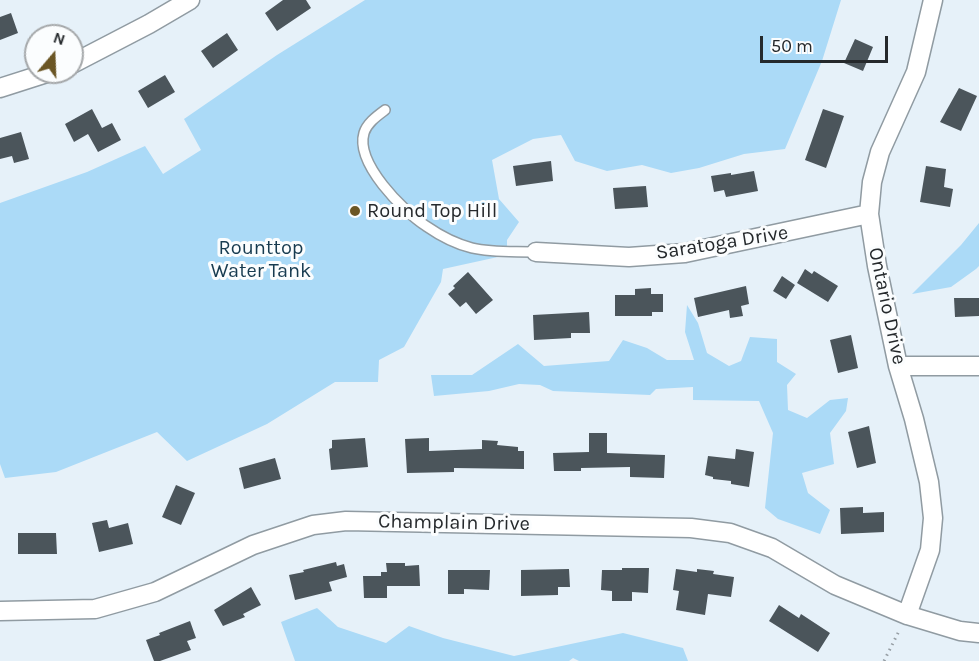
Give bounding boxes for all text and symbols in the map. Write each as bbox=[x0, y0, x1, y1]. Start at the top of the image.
north arrow bbox=[24, 24, 84, 84]
scale bar bbox=[763, 24, 890, 62]
text: N bbox=[51, 28, 68, 49]
text: 50 m bbox=[771, 35, 813, 57]
place label: Round Top Hill bbox=[367, 199, 497, 223]
marker: Round Top Hill bbox=[348, 204, 362, 218]
street label: Saratoga Drive bbox=[654, 221, 790, 265]
park label: Rounttop Water Tank bbox=[211, 236, 311, 283]
street label: Ontario Drive bbox=[863, 245, 911, 367]
street label: Champlain Drive bbox=[378, 510, 530, 536]

